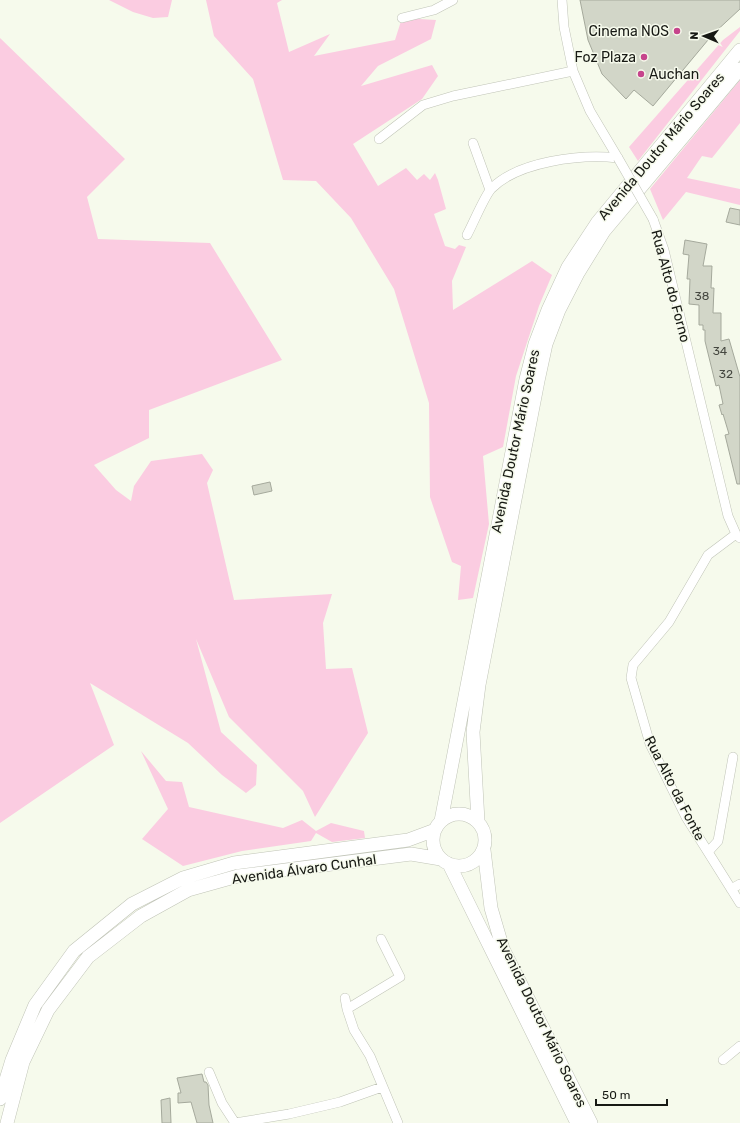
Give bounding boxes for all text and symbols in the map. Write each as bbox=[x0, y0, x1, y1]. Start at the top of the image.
north arrow bbox=[684, 16, 724, 56]
place label: Cinema NOS bbox=[588, 23, 669, 40]
marker: Cinema NOS bbox=[672, 26, 682, 36]
text: N bbox=[688, 31, 701, 40]
place label: Foz Plaza bbox=[574, 49, 636, 66]
marker: Foz Plaza bbox=[639, 52, 649, 62]
place label: Auchan bbox=[649, 66, 699, 83]
street label: Avenida Doutor Mário Soares bbox=[595, 69, 728, 224]
marker: Auchan bbox=[636, 69, 646, 79]
street label: Rua Alto do Forno bbox=[647, 228, 694, 344]
house number: 38 bbox=[695, 289, 709, 303]
house number: 34 bbox=[713, 344, 728, 358]
street label: Avenida Doutor Mário Soares bbox=[488, 348, 543, 535]
house number: 32 bbox=[719, 367, 733, 381]
street label: Rua Alto da Fonte bbox=[641, 733, 708, 844]
street label: Avenida Álvaro Cunhal bbox=[231, 850, 377, 888]
street label: Avenida Doutor Mário Soares bbox=[493, 934, 590, 1110]
scale bar bbox=[596, 1081, 667, 1107]
text: 50 m bbox=[602, 1088, 630, 1102]

